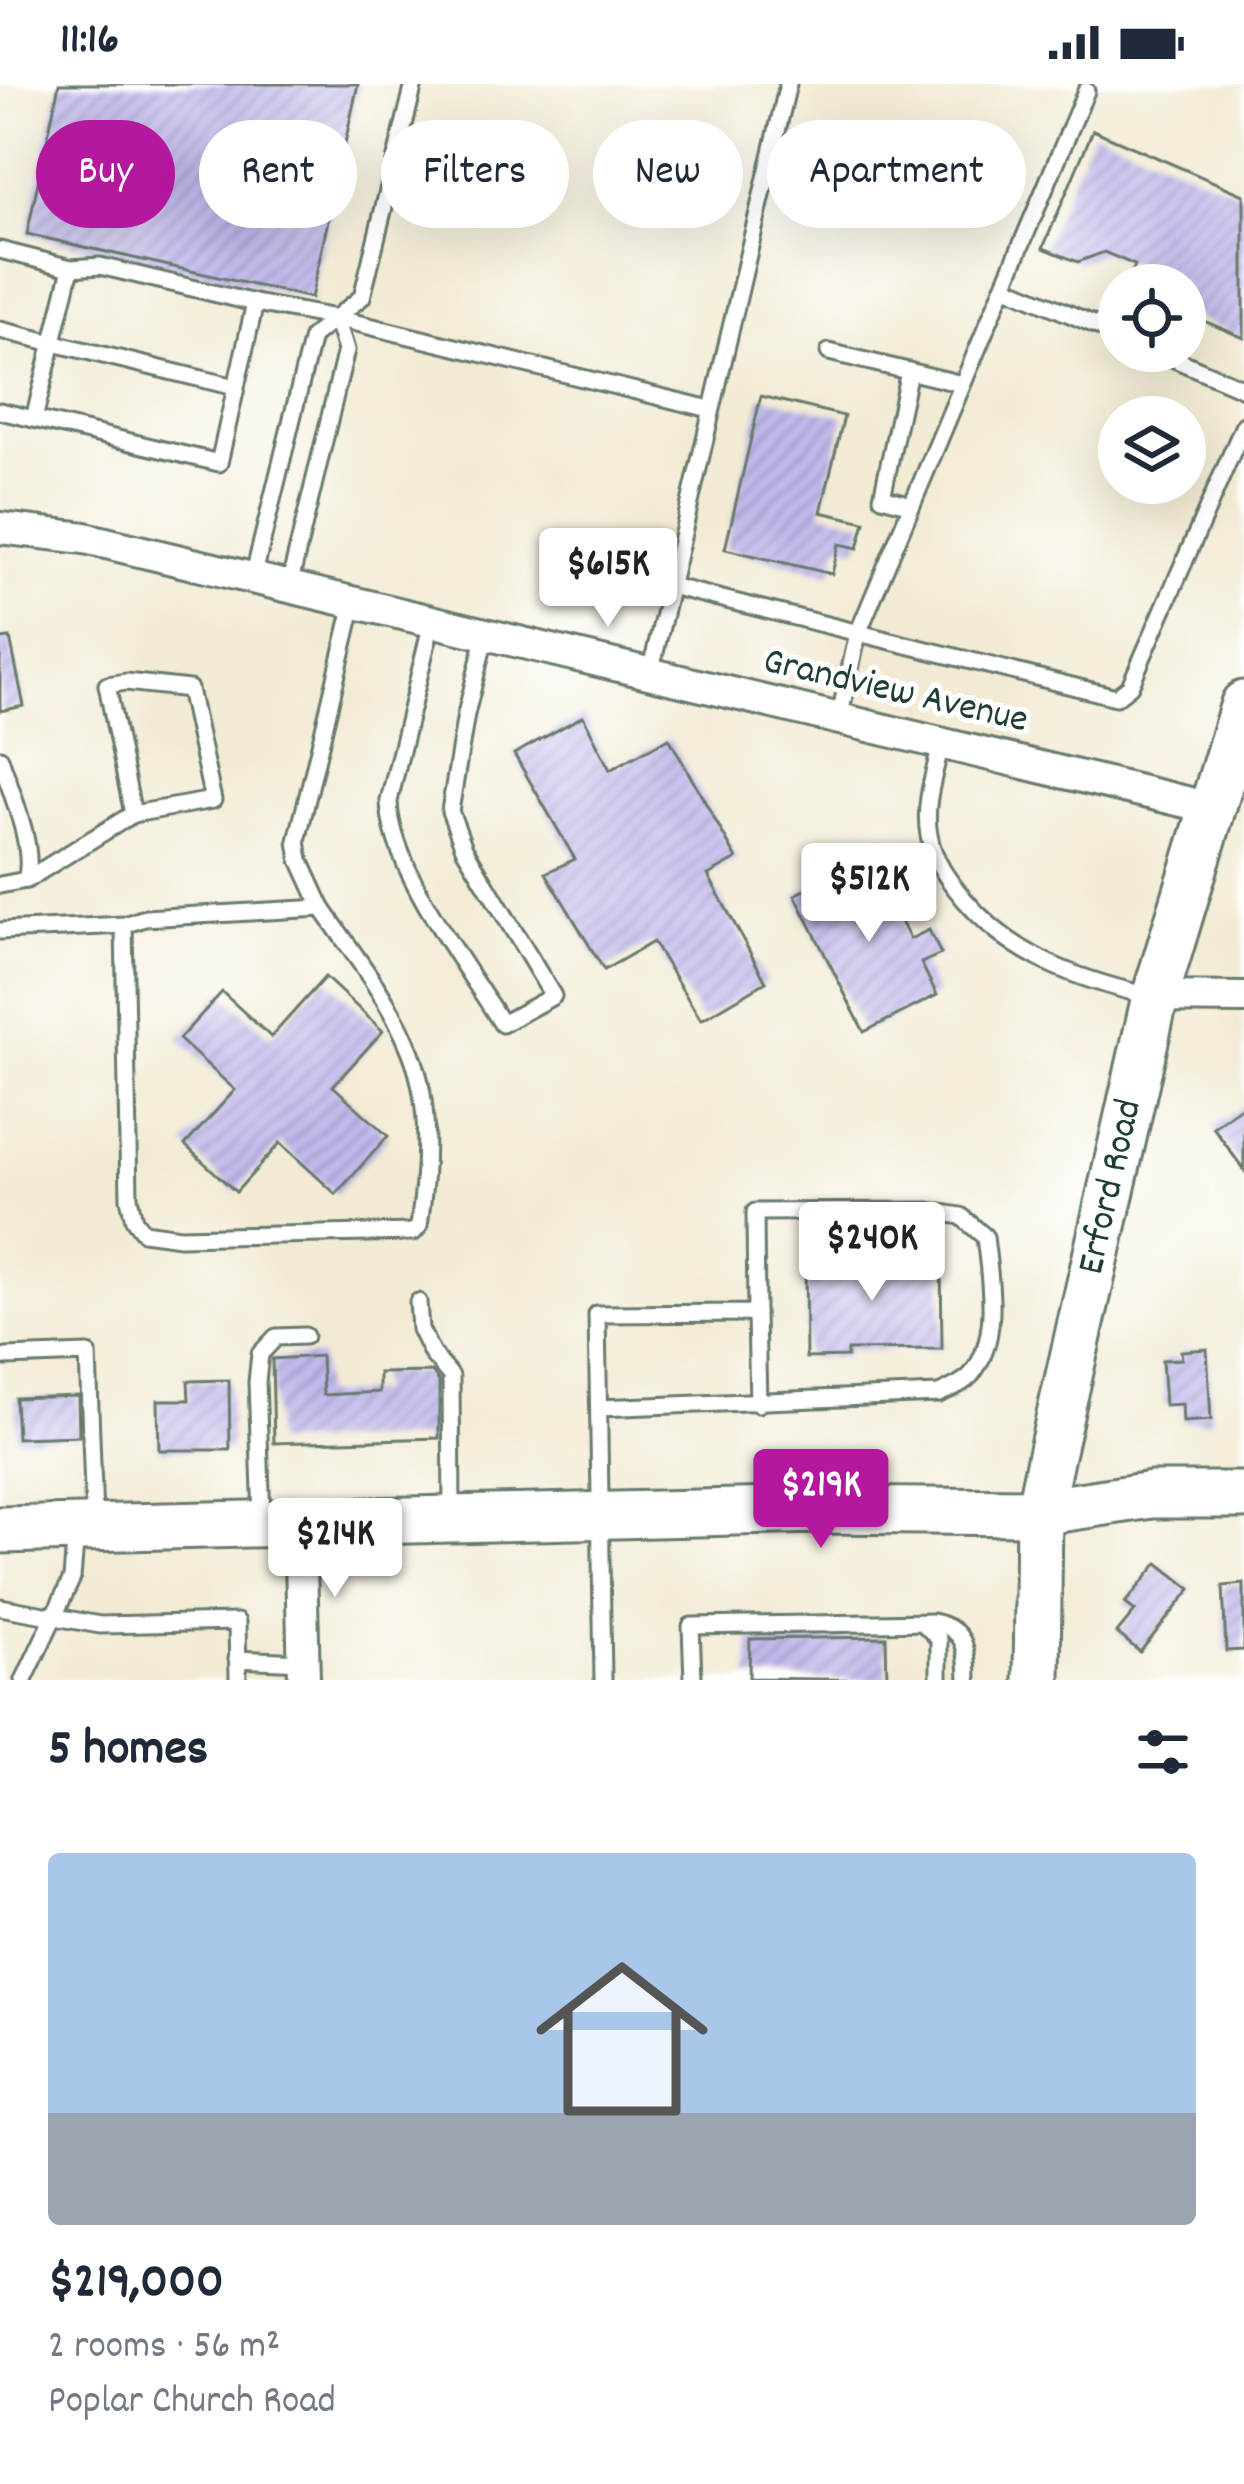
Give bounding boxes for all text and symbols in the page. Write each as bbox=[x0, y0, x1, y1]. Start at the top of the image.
text: 11:16 bbox=[60, 10, 119, 74]
chip: Buy bbox=[36, 120, 175, 228]
chip: Rent bbox=[199, 120, 357, 228]
chip: Filters bbox=[381, 120, 569, 228]
chip: New bbox=[593, 120, 743, 228]
chip: Apartment bbox=[767, 120, 1026, 228]
map controls bbox=[1098, 264, 1206, 504]
button: locate bbox=[1098, 264, 1206, 372]
button: layers bbox=[1098, 396, 1206, 504]
pin: $615K bbox=[524, 528, 692, 630]
text: $615K bbox=[566, 539, 650, 594]
street label: Grandview Avenue bbox=[757, 636, 1033, 750]
pin: $512K bbox=[785, 843, 953, 945]
text: $512K bbox=[828, 854, 910, 909]
street label: Erford Road bbox=[1065, 1094, 1158, 1280]
pin: $240K bbox=[788, 1202, 956, 1304]
text: $240K bbox=[826, 1213, 918, 1268]
pin: $219K bbox=[737, 1449, 905, 1551]
text: $219K bbox=[780, 1460, 862, 1515]
pin: $214K bbox=[251, 1498, 419, 1600]
text: $214K bbox=[295, 1509, 375, 1564]
text: 5 homes bbox=[48, 1716, 208, 1788]
icon: filters bbox=[1130, 1719, 1196, 1785]
icon: home bbox=[514, 1931, 730, 2147]
text: $219,000 bbox=[48, 2249, 224, 2321]
text: 2 rooms · 56 m² bbox=[48, 2321, 280, 2376]
text: Poplar Church Road bbox=[48, 2376, 336, 2431]

